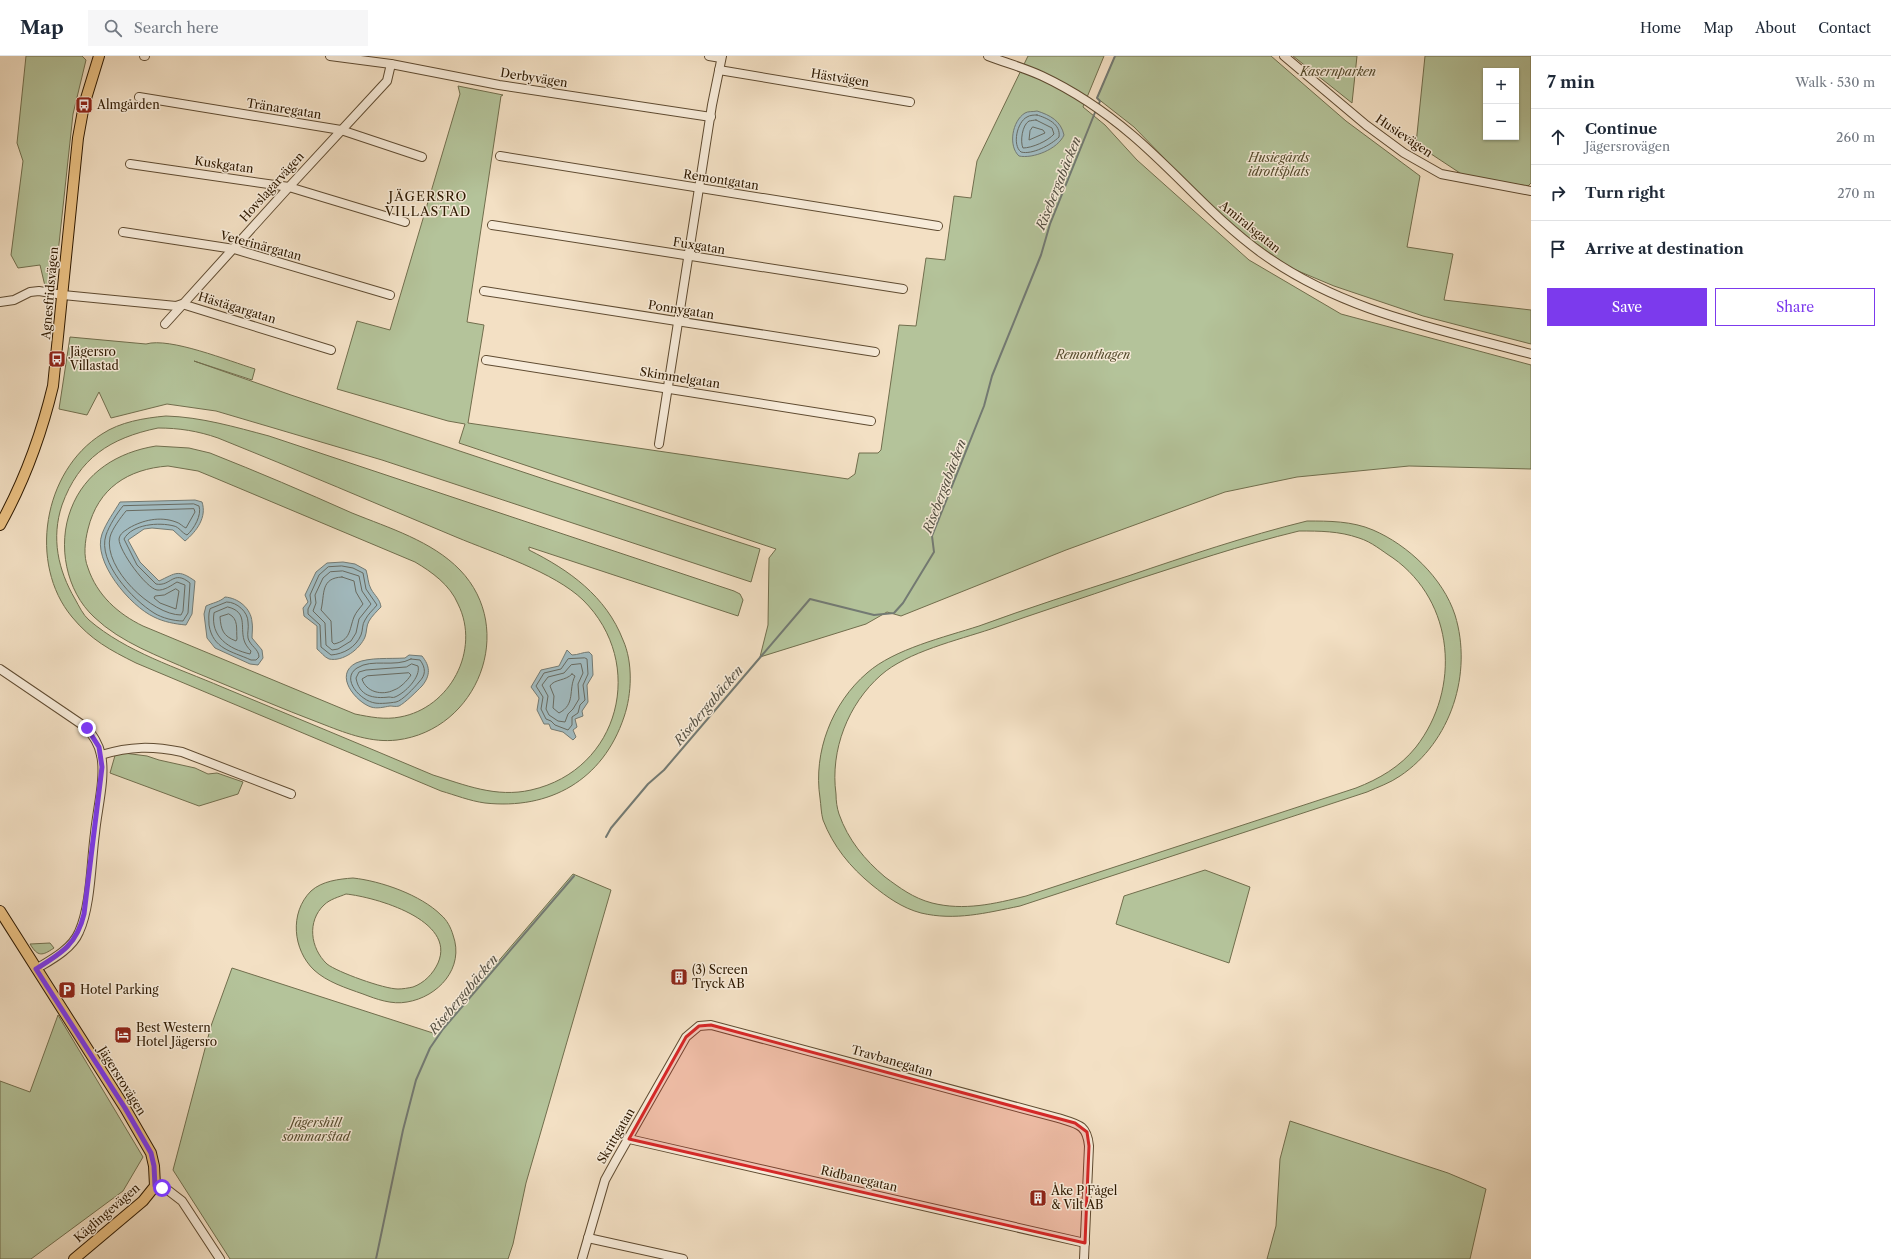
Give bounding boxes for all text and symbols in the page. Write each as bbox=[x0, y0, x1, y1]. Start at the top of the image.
search box bbox=[88, 10, 368, 46]
text: Map bbox=[20, 16, 64, 39]
icon: search bbox=[102, 17, 124, 39]
text: Search here bbox=[134, 18, 219, 37]
text: Home bbox=[1640, 19, 1681, 37]
text: Map bbox=[1703, 19, 1733, 37]
text: About bbox=[1755, 19, 1796, 37]
text: Contact bbox=[1818, 19, 1871, 37]
park label: Kasernparken bbox=[1299, 64, 1376, 79]
street label: Derbyvägen bbox=[499, 65, 569, 90]
street label: Hästvägen bbox=[810, 65, 871, 90]
map controls bbox=[1483, 68, 1519, 140]
button: + bbox=[1483, 68, 1519, 104]
text: 7 min bbox=[1547, 72, 1595, 92]
text: Walk · 530 m bbox=[1795, 74, 1875, 90]
bus stop icon: Almgården bbox=[74, 95, 94, 115]
street label: Tränaregatan bbox=[245, 95, 323, 122]
place label: Almgården bbox=[96, 97, 160, 112]
button: − bbox=[1483, 104, 1519, 140]
street label: Husievägen bbox=[1373, 111, 1436, 160]
text: Continue bbox=[1585, 119, 1657, 138]
icon: ahead bbox=[1547, 126, 1569, 148]
text: 260 m bbox=[1836, 129, 1875, 145]
water label: Risebergabäcken bbox=[1032, 134, 1084, 233]
text: Jägersrovägen bbox=[1585, 138, 1670, 154]
street label: Hovslagarvägen bbox=[236, 148, 307, 225]
park label: Husiegårds idrottsplats bbox=[1247, 150, 1311, 179]
street label: Kuskgatan bbox=[194, 153, 255, 176]
street label: Remontgatan bbox=[682, 166, 760, 193]
icon: right bbox=[1547, 182, 1569, 204]
text: Turn right bbox=[1585, 183, 1665, 202]
text: 270 m bbox=[1837, 185, 1875, 201]
district label: JÄGERSRO VILLASTAD bbox=[384, 188, 471, 219]
street label: Amiralsgatan bbox=[1216, 197, 1284, 256]
street label: Veterinärgatan bbox=[218, 227, 304, 264]
street label: Fuxgatan bbox=[672, 234, 727, 257]
icon: arrive bbox=[1547, 238, 1569, 260]
text: Arrive at destination bbox=[1585, 239, 1744, 258]
street label: Agnesfridsvägen bbox=[38, 245, 61, 341]
button: Save bbox=[1547, 288, 1707, 326]
button: Share bbox=[1715, 288, 1875, 326]
street label: Hästägargatan bbox=[196, 289, 278, 327]
street label: Ponnygatan bbox=[647, 297, 716, 322]
place label: Jägersro Villastad bbox=[68, 344, 119, 373]
park label: Remonthagen bbox=[1055, 347, 1130, 362]
bus stop icon: Jägersro Villastad bbox=[47, 349, 67, 369]
street label: Skimmelgatan bbox=[639, 364, 722, 391]
water label: Risebergabäcken bbox=[918, 437, 969, 536]
water label: Risebergabäcken bbox=[669, 662, 746, 749]
route end bbox=[78, 719, 96, 737]
water label: Risebergabäcken bbox=[424, 951, 501, 1038]
place label: (3) Screen Tryck AB bbox=[692, 962, 749, 991]
building icon: (3) Screen Tryck AB bbox=[669, 967, 689, 987]
parking icon: Hotel Parking bbox=[57, 980, 77, 1000]
place label: Hotel Parking bbox=[80, 982, 159, 997]
place label: Best Western Hotel Jägersro bbox=[136, 1020, 217, 1049]
hotel icon: Best Western Hotel Jägersro bbox=[113, 1025, 133, 1045]
street label: Jägersrovägen bbox=[94, 1042, 150, 1118]
street label: Travbanegatan bbox=[850, 1042, 935, 1079]
street label: Skrittgatan bbox=[594, 1105, 638, 1166]
park label: Jägershill sommarstad bbox=[281, 1115, 352, 1144]
street label: Ridbanegatan bbox=[819, 1162, 899, 1195]
route start bbox=[153, 1179, 171, 1197]
street label: Käglingevägen bbox=[71, 1180, 143, 1245]
place label: Åke P Fågel & Vilt AB bbox=[1050, 1182, 1118, 1212]
building icon: Åke P Fågel & Vilt AB bbox=[1028, 1188, 1048, 1208]

